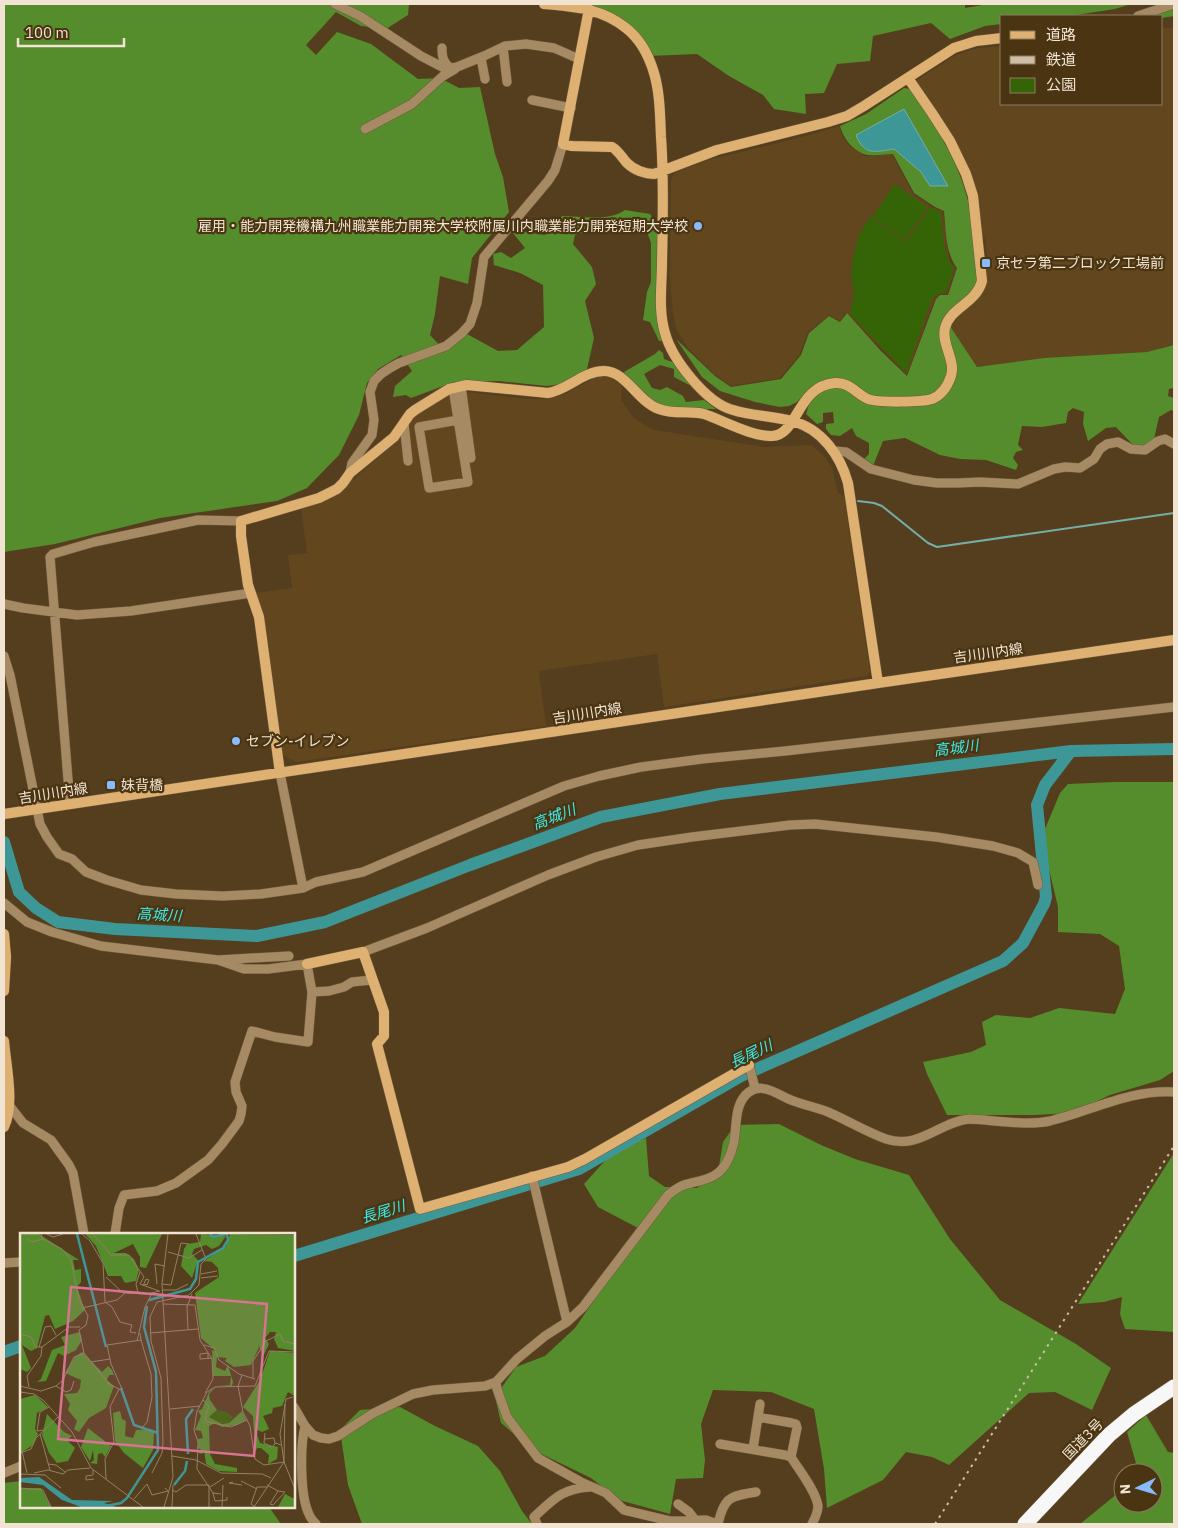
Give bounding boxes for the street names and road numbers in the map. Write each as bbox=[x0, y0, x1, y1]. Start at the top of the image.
street label: 吉川川内線 bbox=[952, 639, 1024, 667]
street label: 吉川川内線 bbox=[551, 699, 623, 727]
street label: 吉川川内線 bbox=[17, 779, 89, 807]
street label: 国道3号 bbox=[1059, 1415, 1107, 1463]

